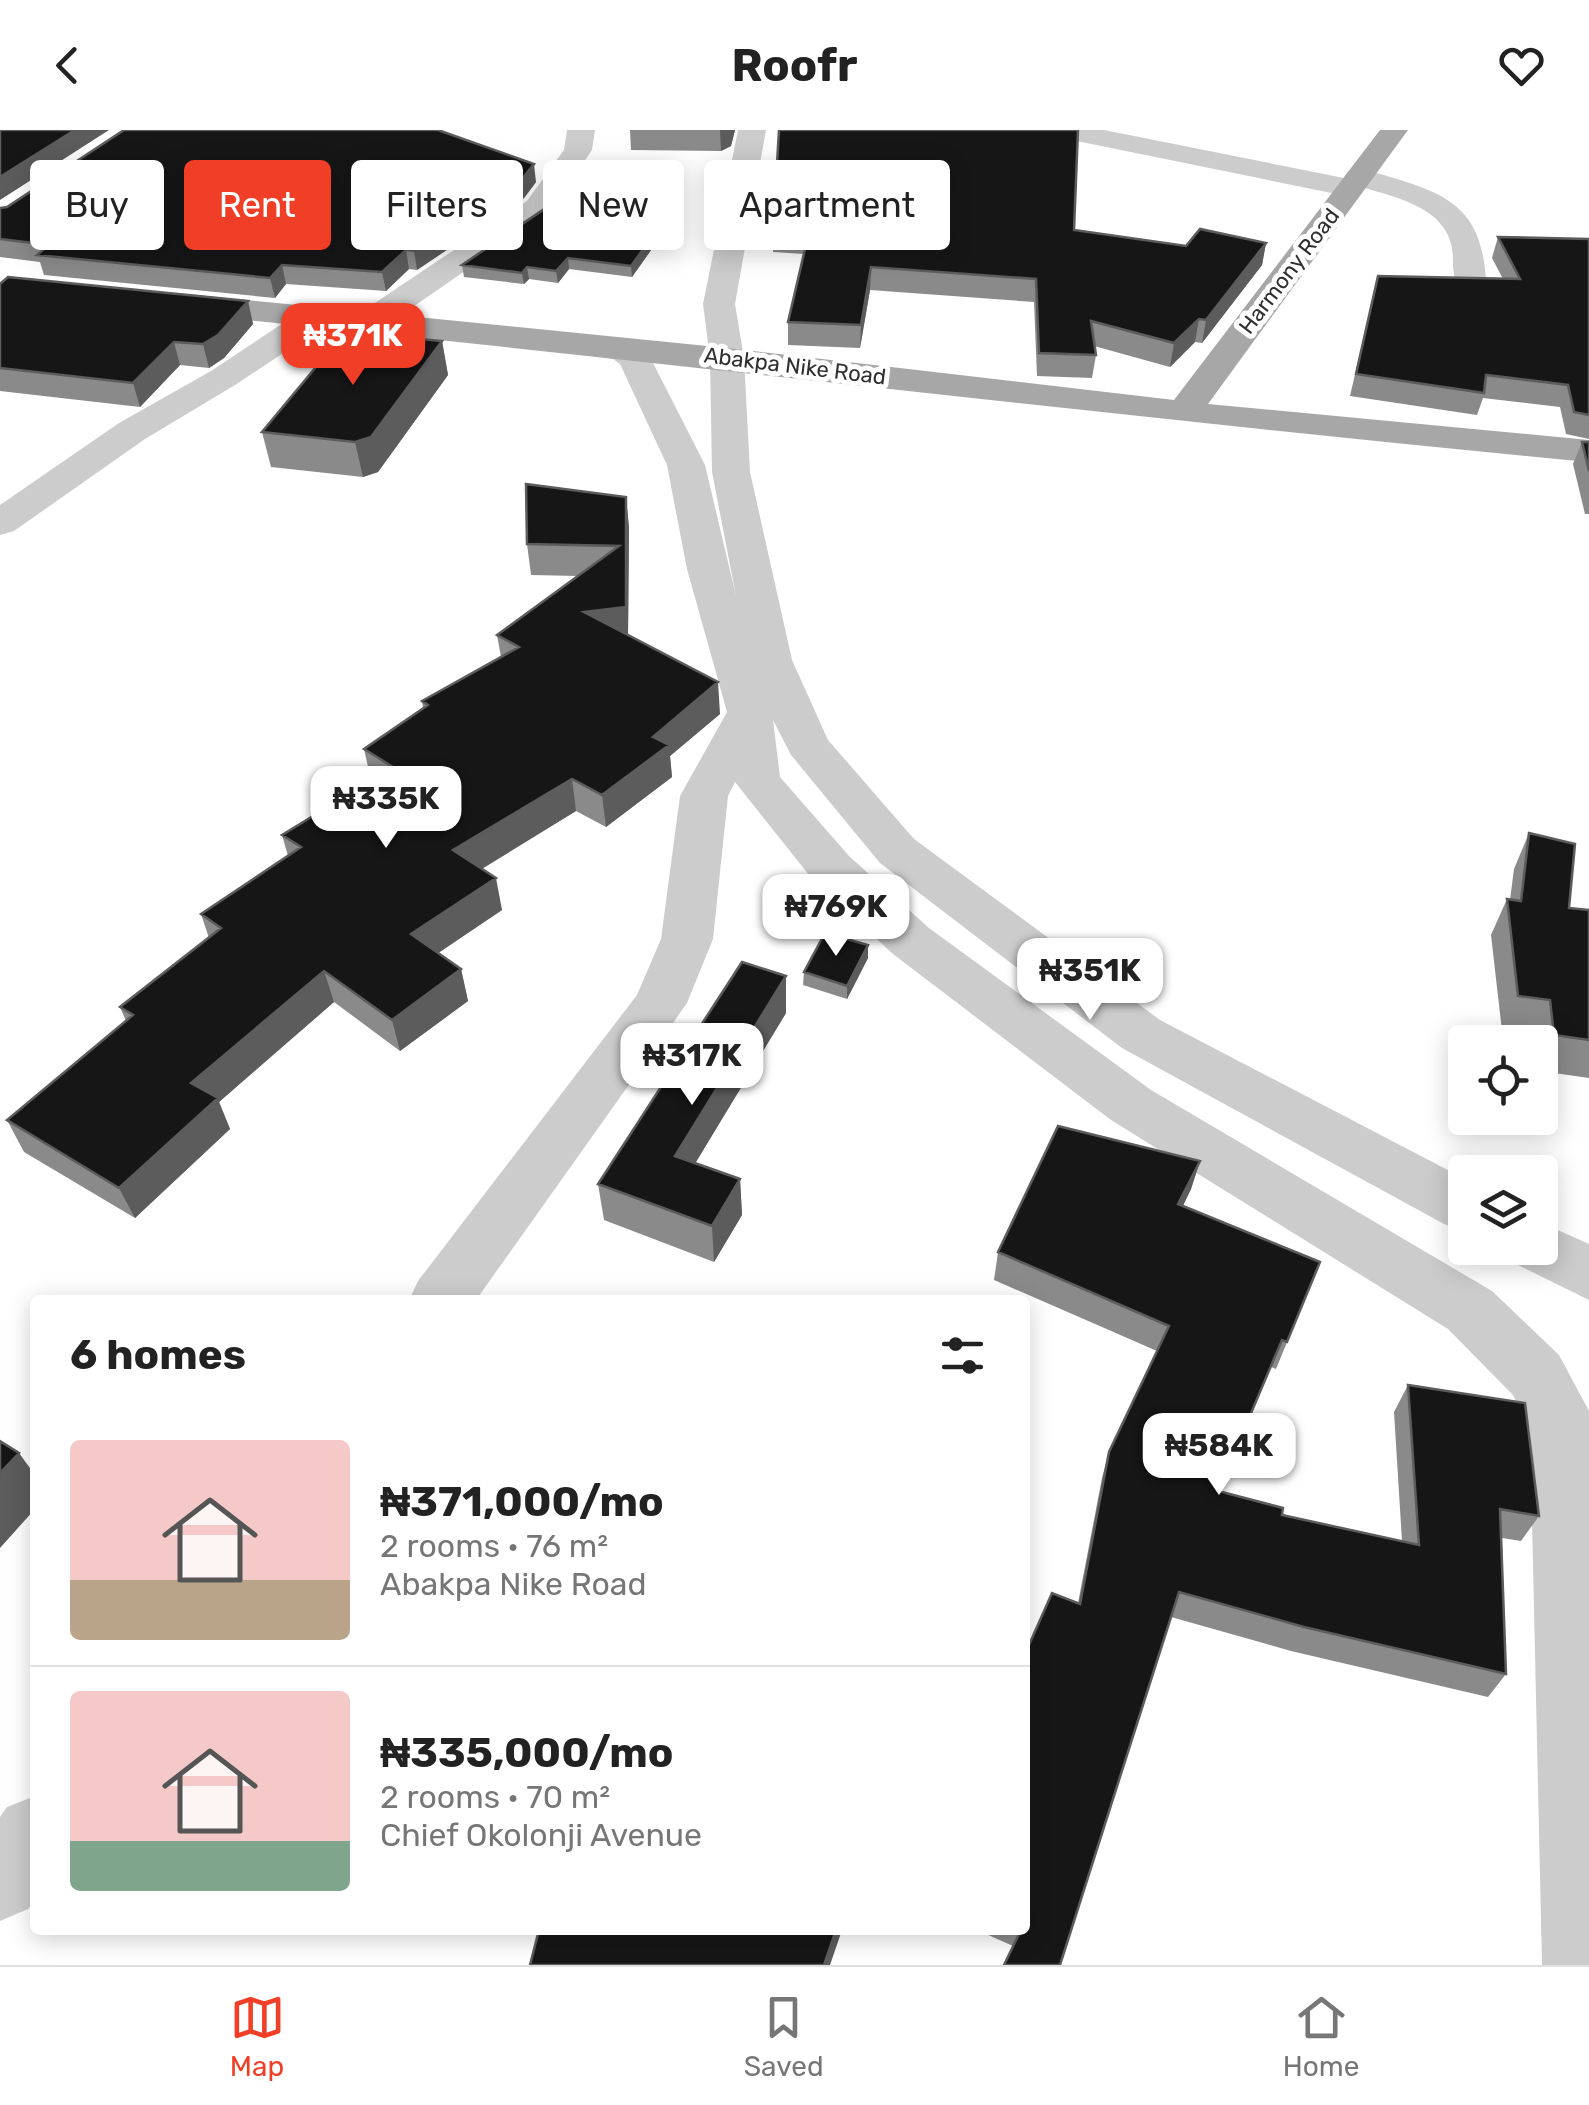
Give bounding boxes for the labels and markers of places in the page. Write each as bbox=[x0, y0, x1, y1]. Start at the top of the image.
pin: ₦371K bbox=[283, 303, 423, 388]
pin: ₦335K bbox=[316, 766, 456, 851]
pin: ₦769K bbox=[766, 874, 906, 959]
pin: ₦351K bbox=[1020, 938, 1160, 1023]
pin: ₦317K bbox=[622, 1023, 762, 1108]
pin: ₦584K bbox=[1149, 1413, 1289, 1498]

